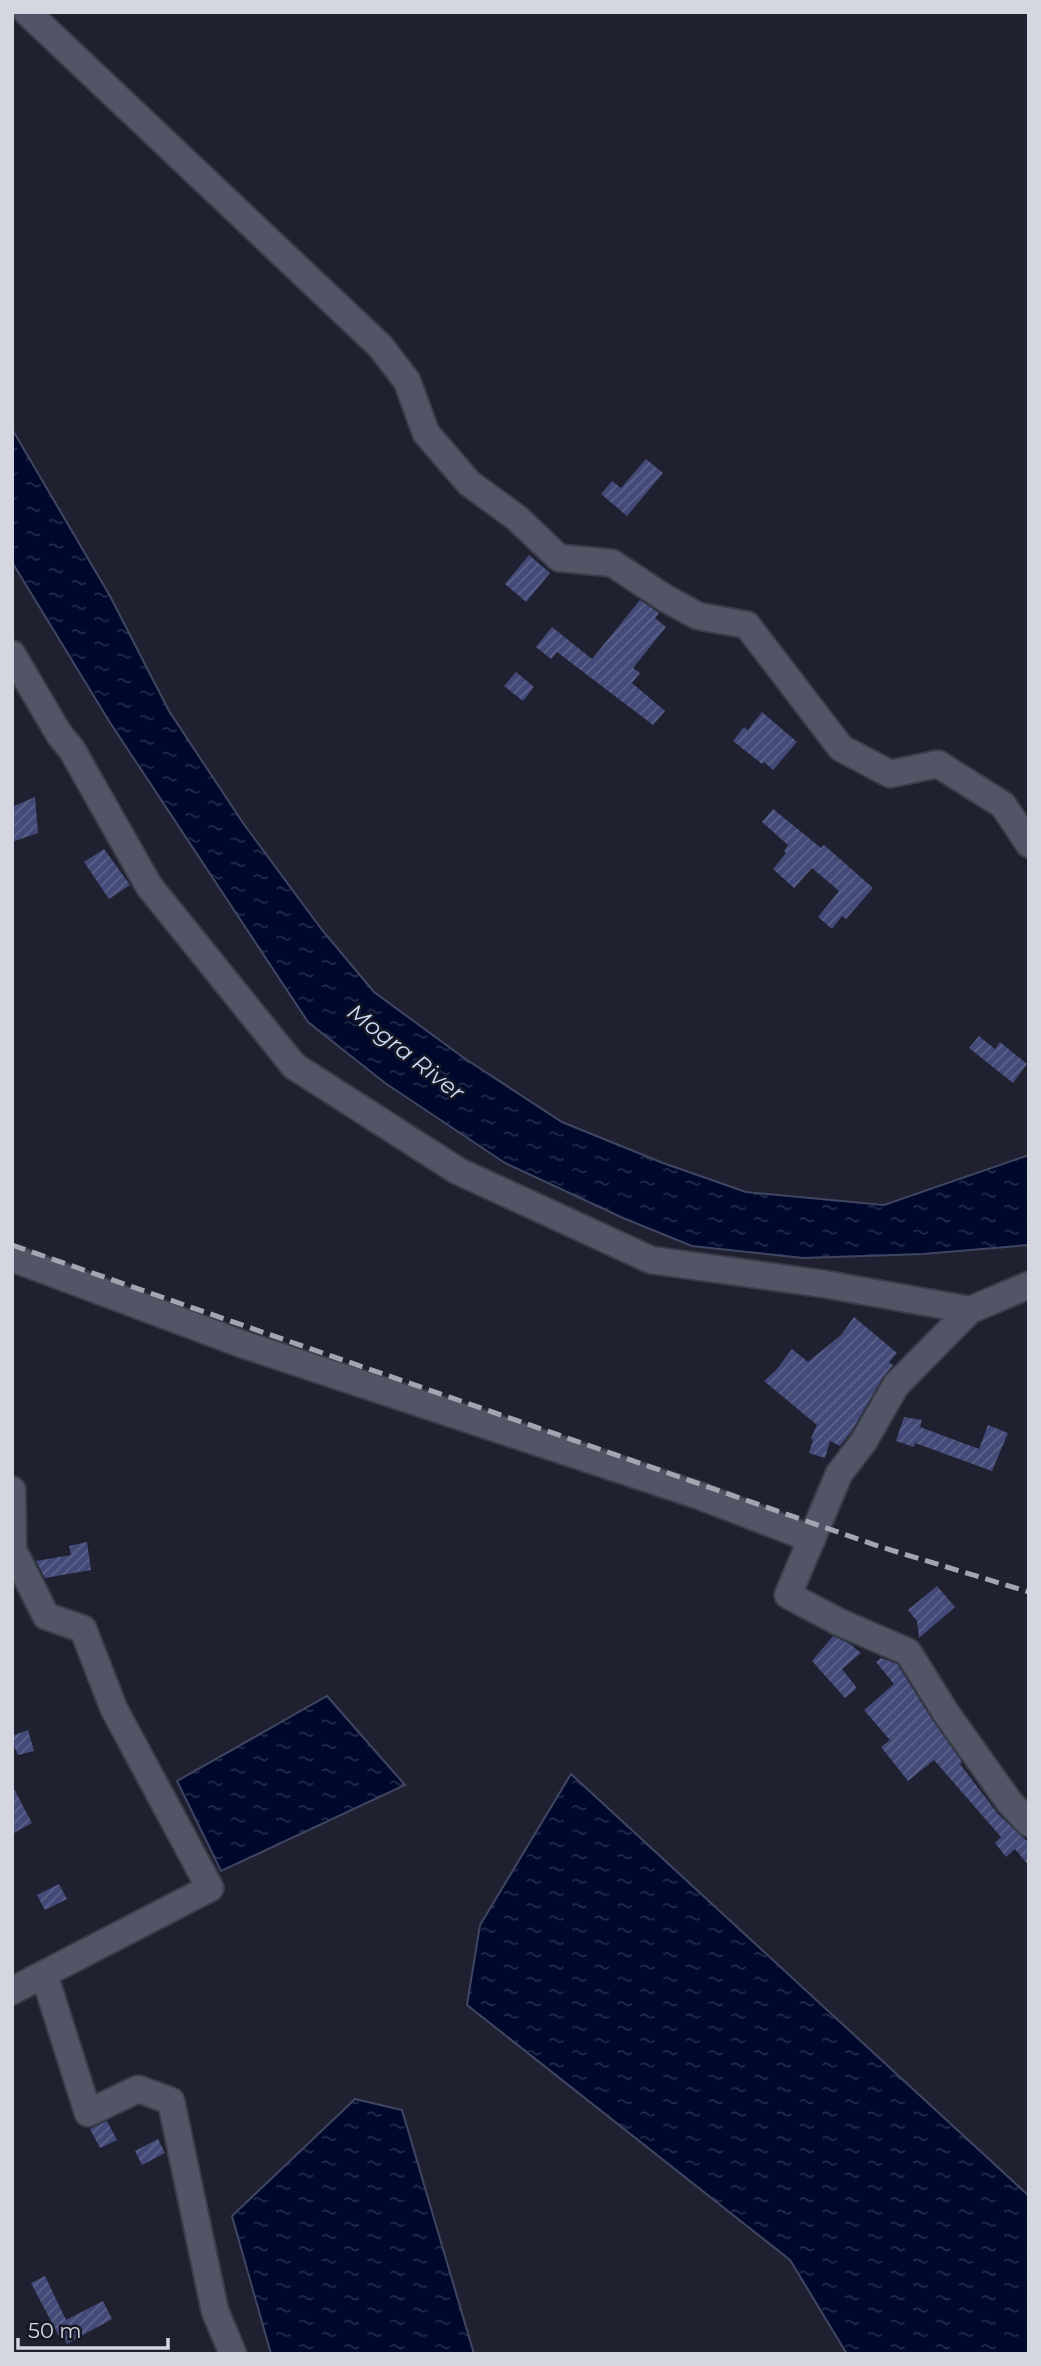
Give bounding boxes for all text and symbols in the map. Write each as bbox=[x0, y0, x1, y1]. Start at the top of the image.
water label: Mogra River bbox=[342, 998, 471, 1107]
scale bar bbox=[18, 2306, 168, 2350]
text: 50 m bbox=[28, 2318, 82, 2343]

